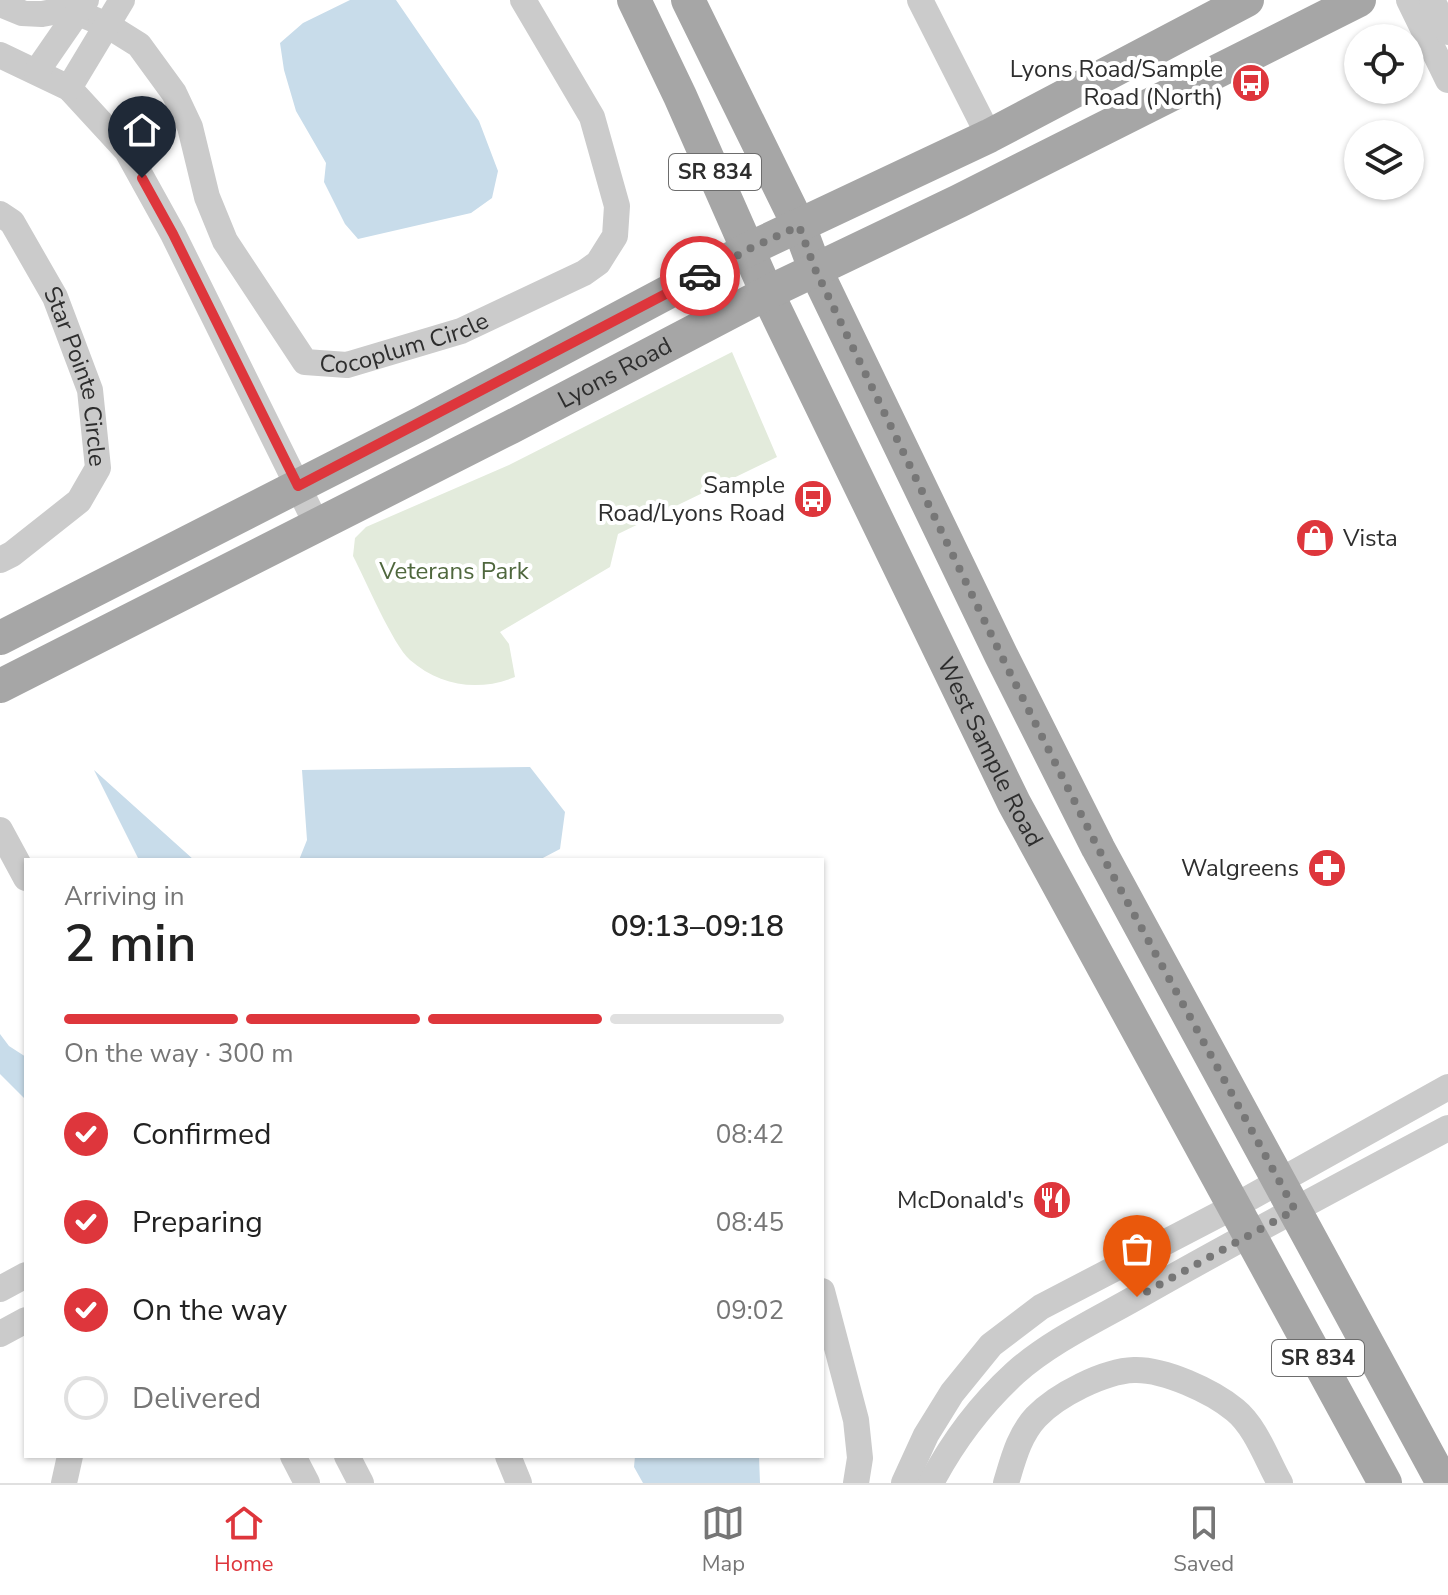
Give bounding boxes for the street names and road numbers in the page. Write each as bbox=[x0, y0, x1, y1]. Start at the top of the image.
road number: SR 834 bbox=[669, 154, 761, 190]
street label: Star Pointe Circle bbox=[36, 280, 114, 468]
street label: Cocoplum Circle bbox=[318, 304, 494, 381]
street label: Lyons Road bbox=[552, 330, 677, 416]
street label: West Sample Road bbox=[930, 652, 1051, 852]
road number: SR 834 bbox=[1272, 1340, 1364, 1376]

